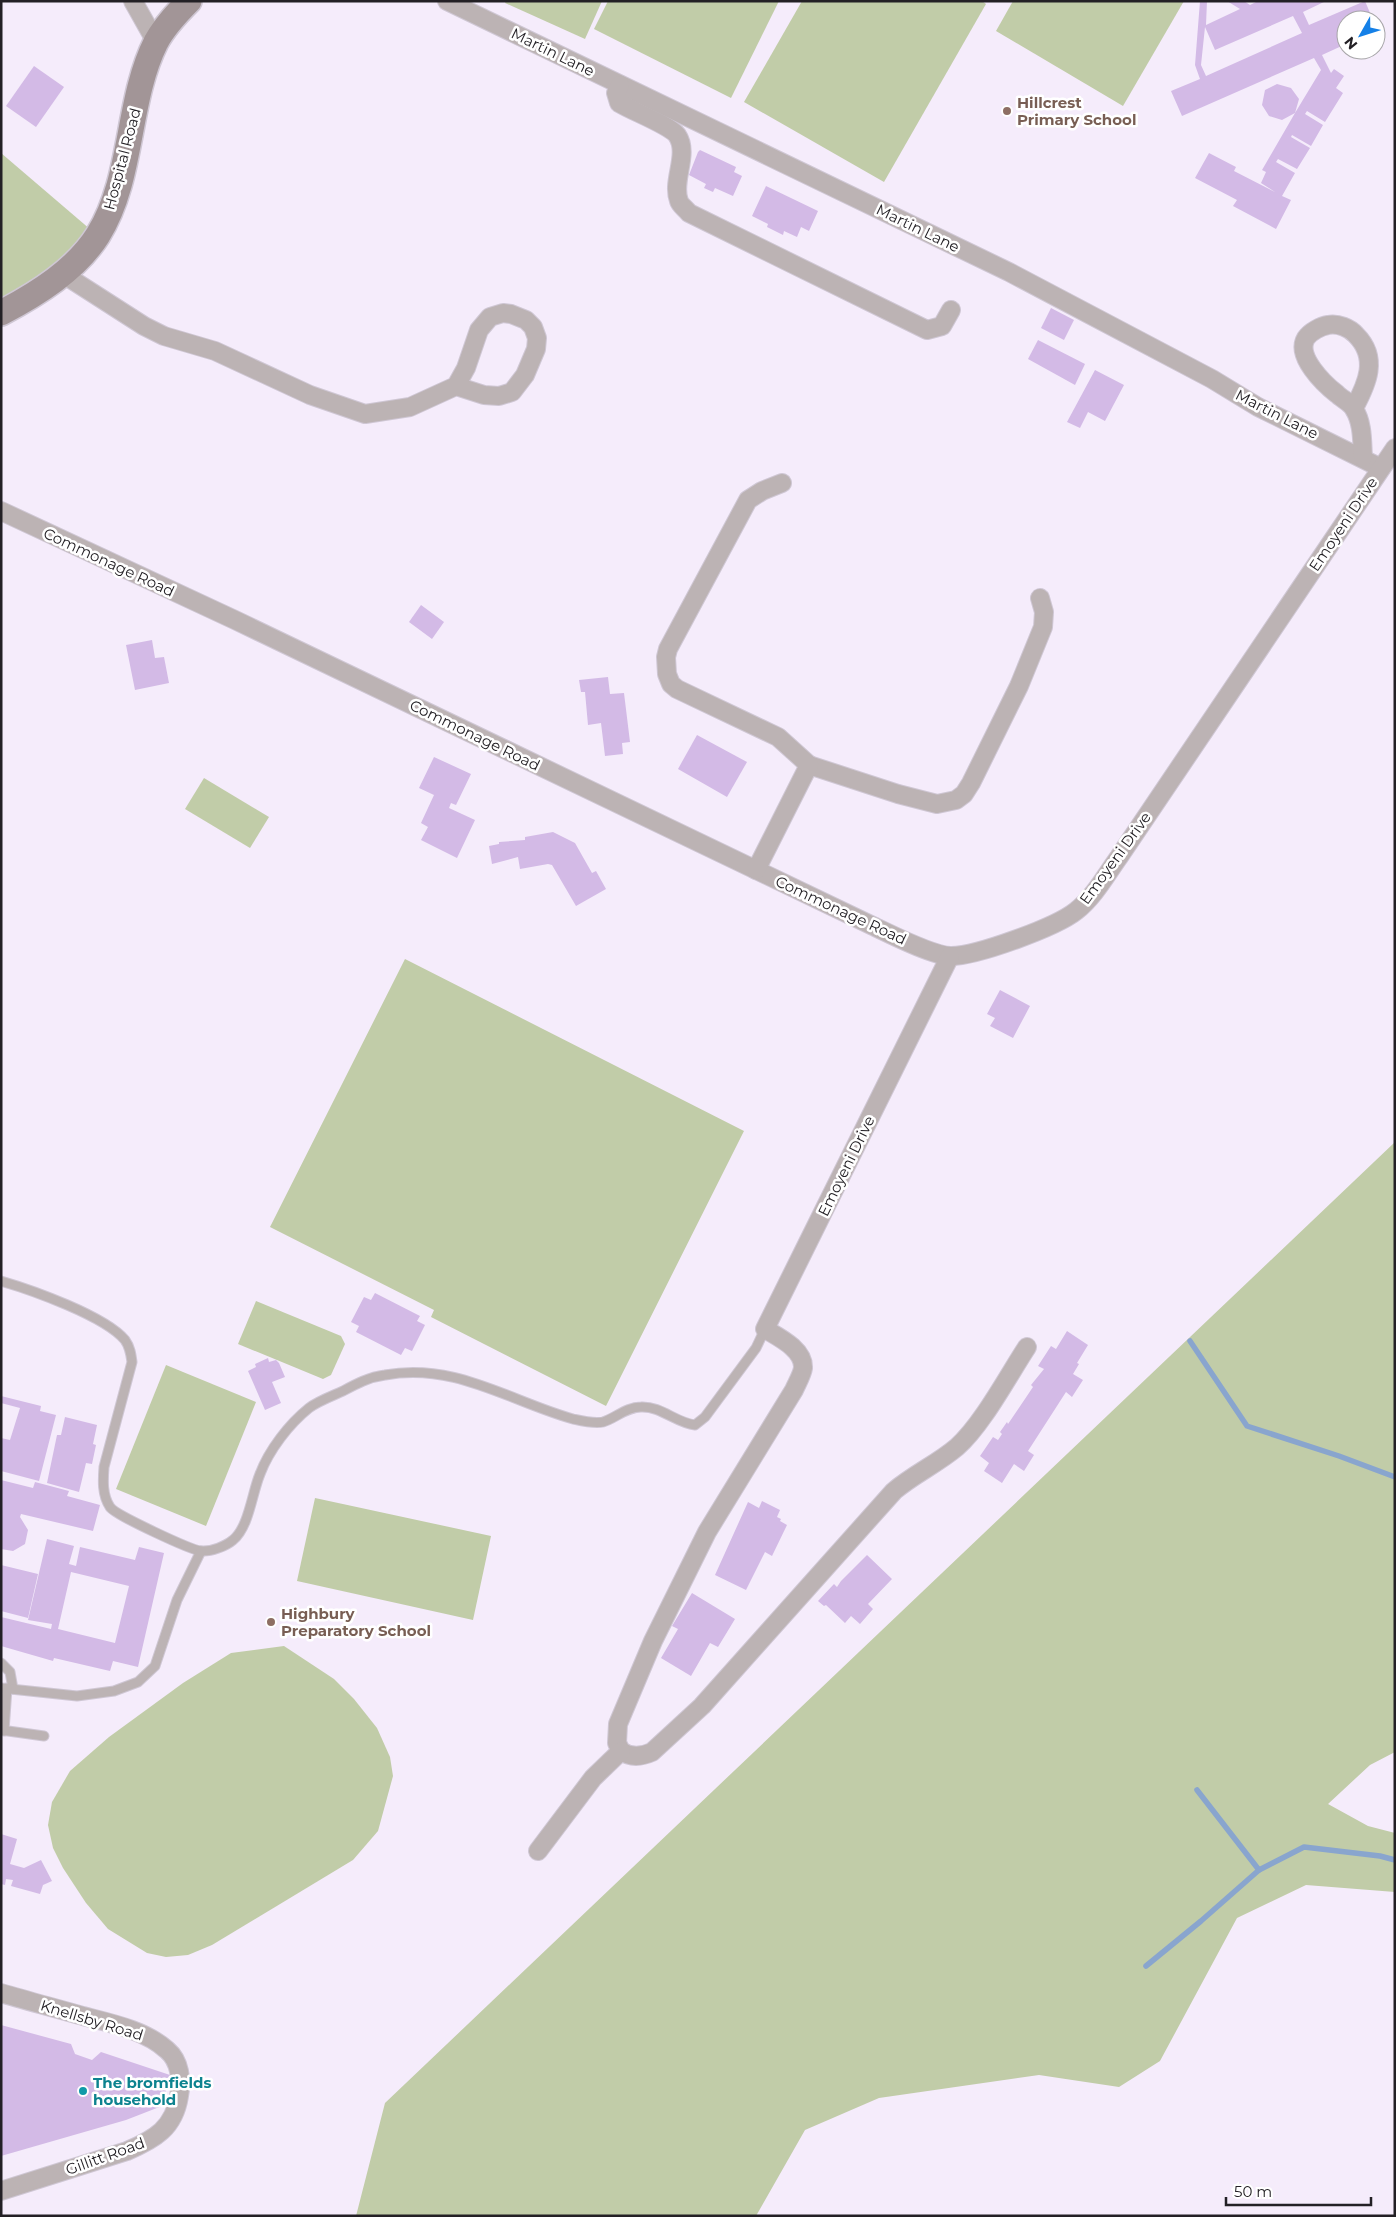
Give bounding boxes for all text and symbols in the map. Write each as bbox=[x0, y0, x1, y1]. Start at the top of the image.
north arrow bbox=[1336, 10, 1386, 60]
street label: Martin Lane bbox=[508, 24, 598, 80]
text: N bbox=[1340, 33, 1361, 53]
place label: Hillcrest Primary School bbox=[1017, 93, 1136, 129]
marker: Hillcrest Primary School bbox=[1001, 105, 1013, 117]
street label: Hospital Road bbox=[99, 106, 145, 212]
street label: Martin Lane bbox=[873, 200, 963, 256]
street label: Martin Lane bbox=[1232, 385, 1322, 443]
street label: Emoyeni Drive bbox=[1305, 473, 1381, 575]
street label: Commonage Road bbox=[40, 523, 178, 601]
street label: Commonage Road bbox=[407, 695, 543, 775]
street label: Emoyeni Drive bbox=[1075, 808, 1155, 908]
street label: Commonage Road bbox=[772, 871, 910, 949]
street label: Emoyeni Drive bbox=[813, 1113, 879, 1219]
place label: Highbury Preparatory School bbox=[281, 1604, 431, 1640]
marker: Highbury Preparatory School bbox=[265, 1616, 277, 1628]
street label: Knellsby Road bbox=[38, 1995, 146, 2045]
place label: The bromfields household bbox=[93, 2073, 211, 2109]
marker: The bromfields household bbox=[77, 2085, 89, 2097]
street label: Gillitt Road bbox=[63, 2133, 147, 2179]
scale bar bbox=[1226, 2174, 1371, 2206]
text: 50 m bbox=[1234, 2182, 1272, 2201]

